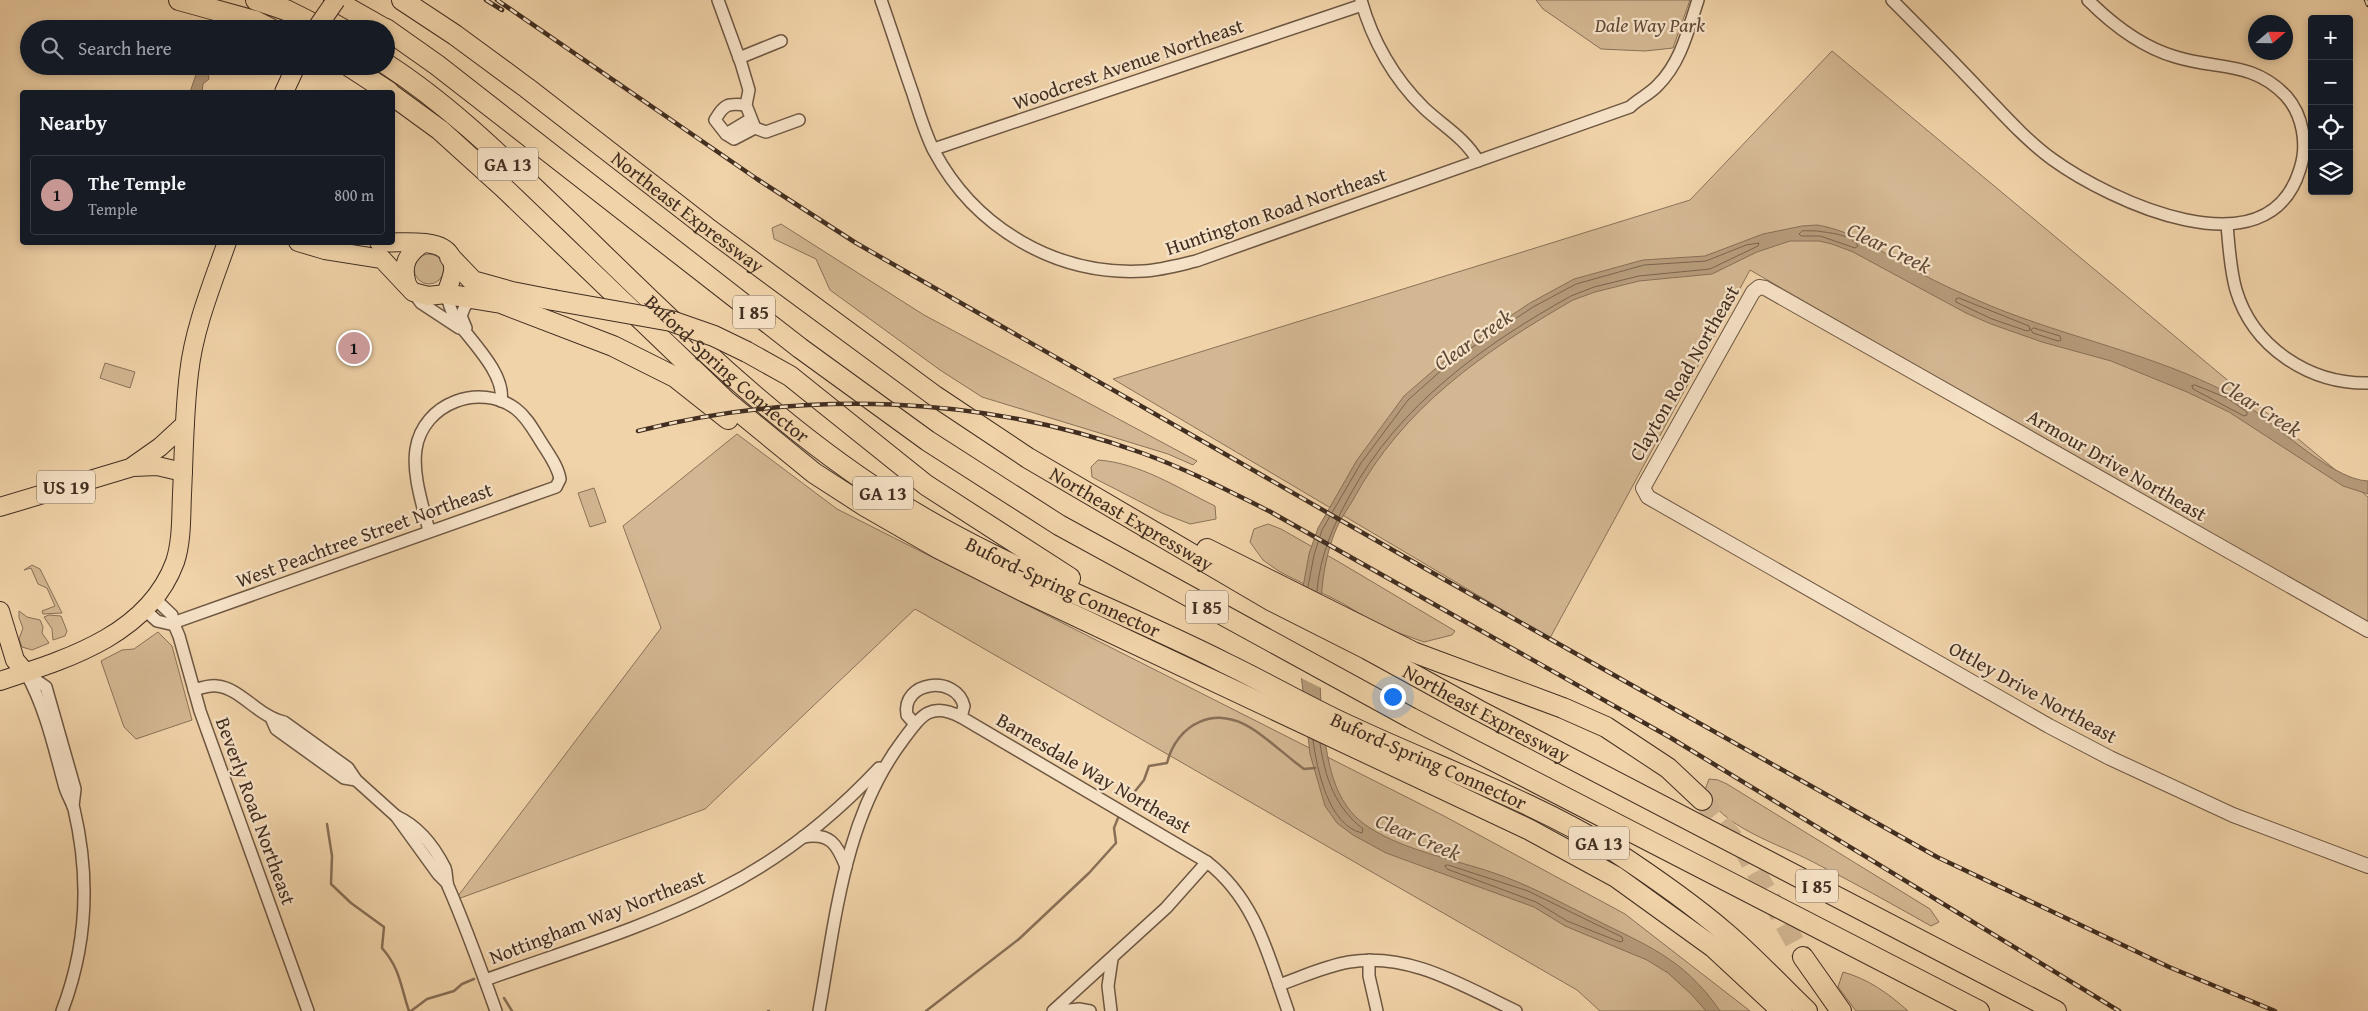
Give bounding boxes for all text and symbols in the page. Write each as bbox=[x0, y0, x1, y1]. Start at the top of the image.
street label: Woodcrest Avenue Northeast bbox=[1009, 10, 1247, 117]
park label: Dale Way Park bbox=[1594, 10, 1706, 39]
north arrow bbox=[2248, 15, 2293, 60]
map controls bbox=[2308, 15, 2353, 195]
button: + bbox=[2308, 15, 2353, 60]
search box bbox=[20, 20, 395, 75]
icon: search bbox=[38, 34, 66, 62]
text: Search here bbox=[78, 34, 172, 62]
button: − bbox=[2308, 60, 2353, 105]
button: locate bbox=[2308, 105, 2353, 150]
text: Nearby bbox=[40, 107, 107, 138]
street label: Northeast Expressway bbox=[605, 144, 771, 279]
road number: GA 13 bbox=[478, 147, 538, 180]
button: layers bbox=[2308, 150, 2353, 195]
street label: Huntington Road Northeast bbox=[1161, 159, 1390, 262]
text: The Temple bbox=[88, 169, 186, 197]
text: 1 bbox=[53, 183, 61, 207]
text: 800 m bbox=[334, 183, 374, 207]
text: Temple bbox=[88, 197, 138, 221]
water label: Clear Creek bbox=[1842, 214, 1937, 281]
street label: Clayton Road Northeast bbox=[1621, 279, 1746, 466]
street label: Buford-Spring Connector bbox=[639, 287, 816, 449]
road number: I 85 bbox=[733, 296, 775, 328]
water label: Clear Creek bbox=[1427, 301, 1519, 378]
pin: 1 bbox=[338, 329, 370, 367]
water label: Clear Creek bbox=[2215, 371, 2308, 445]
street label: Armour Drive Northeast bbox=[2022, 401, 2213, 528]
street label: Northeast Expressway bbox=[1044, 459, 1219, 578]
road number: US 19 bbox=[37, 471, 95, 504]
street label: West Peachtree Street Northeast bbox=[231, 475, 496, 595]
road number: GA 13 bbox=[853, 476, 913, 509]
street label: Buford-Spring Connector bbox=[961, 529, 1165, 644]
road number: I 85 bbox=[1186, 590, 1228, 624]
street label: Ottley Drive Northeast bbox=[1944, 633, 2123, 750]
street label: Northeast Expressway bbox=[1398, 657, 1575, 770]
your location bbox=[1380, 684, 1406, 710]
street label: Buford-Spring Connector bbox=[1326, 704, 1532, 817]
street label: Barnesdale Way Northeast bbox=[991, 705, 1197, 840]
street label: Beverly Road Northeast bbox=[209, 713, 304, 909]
water label: Clear Creek bbox=[1371, 805, 1466, 869]
road number: GA 13 bbox=[1569, 826, 1629, 860]
street label: Nottingham Way Northeast bbox=[485, 862, 709, 971]
road number: I 85 bbox=[1796, 869, 1838, 902]

